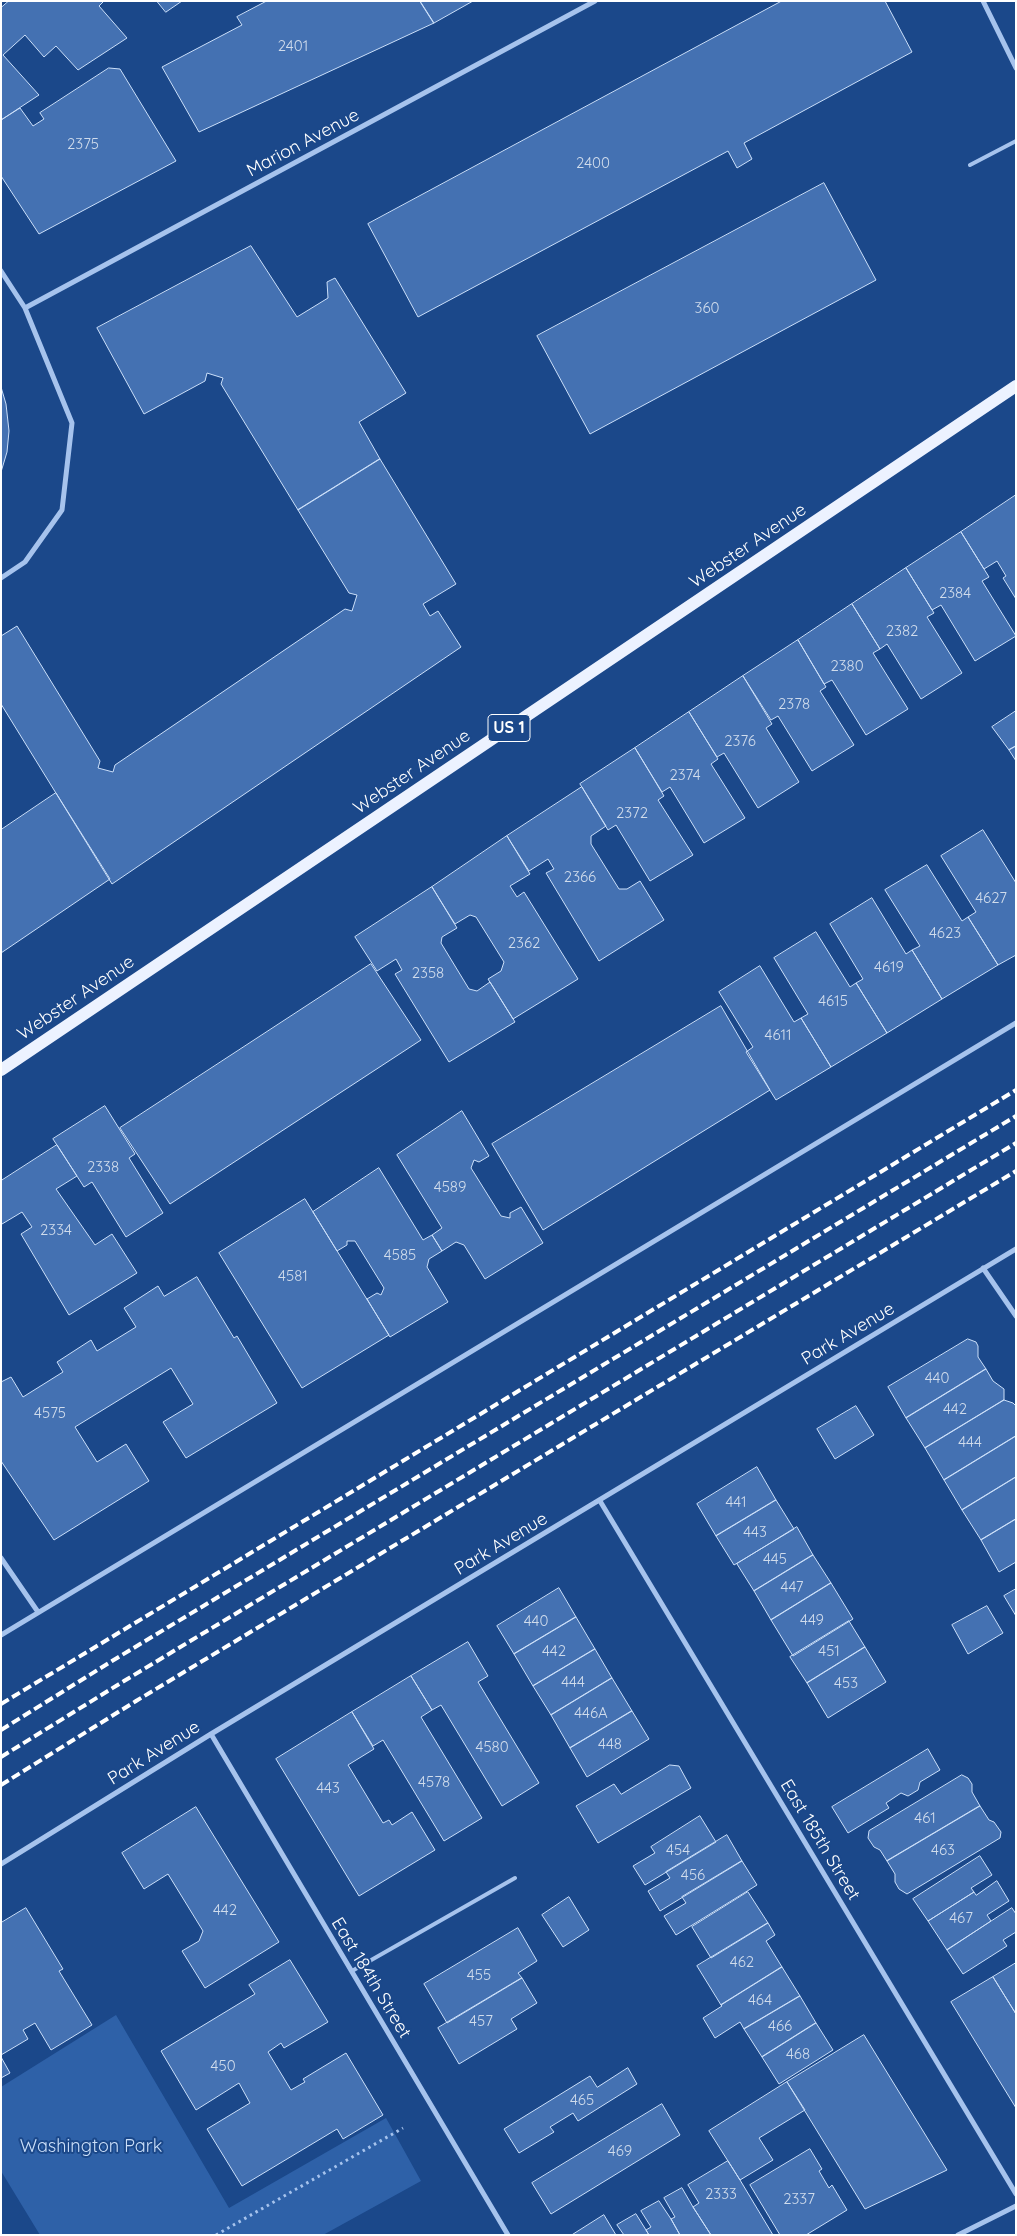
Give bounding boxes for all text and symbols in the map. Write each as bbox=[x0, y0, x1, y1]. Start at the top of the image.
house number: 2401 bbox=[278, 37, 308, 55]
street label: Marion Avenue bbox=[243, 104, 363, 182]
house number: 2375 bbox=[67, 135, 99, 153]
house number: 2400 bbox=[576, 154, 610, 172]
house number: 360 bbox=[695, 299, 719, 317]
street label: Webster Avenue bbox=[685, 499, 811, 593]
house number: 2384 bbox=[939, 584, 971, 602]
house number: 2382 bbox=[886, 622, 918, 640]
house number: 2380 bbox=[830, 657, 864, 675]
house number: 2378 bbox=[778, 695, 810, 713]
road number: US 1 bbox=[488, 714, 530, 741]
street label: Webster Avenue bbox=[349, 725, 475, 819]
house number: 2376 bbox=[724, 732, 756, 750]
house number: 2374 bbox=[669, 766, 701, 784]
house number: 2372 bbox=[616, 804, 648, 822]
house number: 2366 bbox=[564, 868, 596, 886]
house number: 4627 bbox=[975, 889, 1007, 907]
house number: 4623 bbox=[929, 924, 961, 942]
house number: 2362 bbox=[508, 934, 540, 952]
street label: Webster Avenue bbox=[13, 951, 139, 1045]
house number: 4619 bbox=[874, 958, 904, 976]
house number: 2358 bbox=[412, 964, 444, 982]
house number: 4615 bbox=[818, 992, 848, 1010]
house number: 4611 bbox=[765, 1026, 791, 1044]
house number: 2338 bbox=[87, 1158, 119, 1176]
house number: 4589 bbox=[434, 1178, 466, 1196]
house number: 2334 bbox=[40, 1221, 72, 1239]
house number: 4585 bbox=[384, 1246, 416, 1264]
house number: 4581 bbox=[278, 1267, 308, 1285]
street label: Park Avenue bbox=[798, 1298, 898, 1370]
house number: 440 bbox=[925, 1369, 949, 1387]
house number: 442 bbox=[943, 1400, 967, 1418]
house number: 4575 bbox=[34, 1404, 66, 1422]
house number: 444 bbox=[958, 1433, 982, 1451]
house number: 441 bbox=[725, 1493, 747, 1511]
street label: Park Avenue bbox=[451, 1508, 551, 1580]
house number: 443 bbox=[743, 1523, 767, 1541]
house number: 445 bbox=[763, 1550, 787, 1568]
house number: 447 bbox=[780, 1578, 804, 1596]
house number: 449 bbox=[800, 1611, 824, 1629]
house number: 440 bbox=[524, 1612, 548, 1630]
house number: 442 bbox=[542, 1642, 566, 1660]
house number: 451 bbox=[818, 1642, 840, 1660]
house number: 444 bbox=[561, 1673, 585, 1691]
house number: 453 bbox=[834, 1674, 858, 1692]
house number: 446A bbox=[574, 1704, 608, 1722]
street label: Park Avenue bbox=[104, 1716, 204, 1790]
house number: 448 bbox=[598, 1735, 622, 1753]
house number: 4580 bbox=[475, 1738, 509, 1756]
house number: 4578 bbox=[418, 1773, 450, 1791]
street label: East 185th Street bbox=[775, 1776, 865, 1904]
house number: 443 bbox=[316, 1779, 340, 1797]
house number: 461 bbox=[914, 1809, 936, 1827]
house number: 454 bbox=[666, 1841, 690, 1859]
house number: 463 bbox=[931, 1841, 955, 1859]
house number: 456 bbox=[681, 1866, 705, 1884]
house number: 442 bbox=[213, 1901, 237, 1919]
house number: 467 bbox=[949, 1909, 973, 1927]
street label: East 184th Street bbox=[326, 1914, 416, 2042]
house number: 462 bbox=[730, 1953, 754, 1971]
house number: 455 bbox=[467, 1966, 491, 1984]
house number: 464 bbox=[748, 1991, 772, 2009]
house number: 457 bbox=[469, 2012, 493, 2030]
house number: 466 bbox=[768, 2017, 792, 2035]
house number: 468 bbox=[786, 2045, 810, 2063]
house number: 450 bbox=[210, 2057, 236, 2075]
house number: 465 bbox=[570, 2091, 594, 2109]
park label: Washington Park bbox=[20, 2136, 162, 2158]
house number: 469 bbox=[608, 2142, 632, 2160]
house number: 2333 bbox=[705, 2185, 737, 2203]
house number: 2337 bbox=[783, 2190, 815, 2208]

